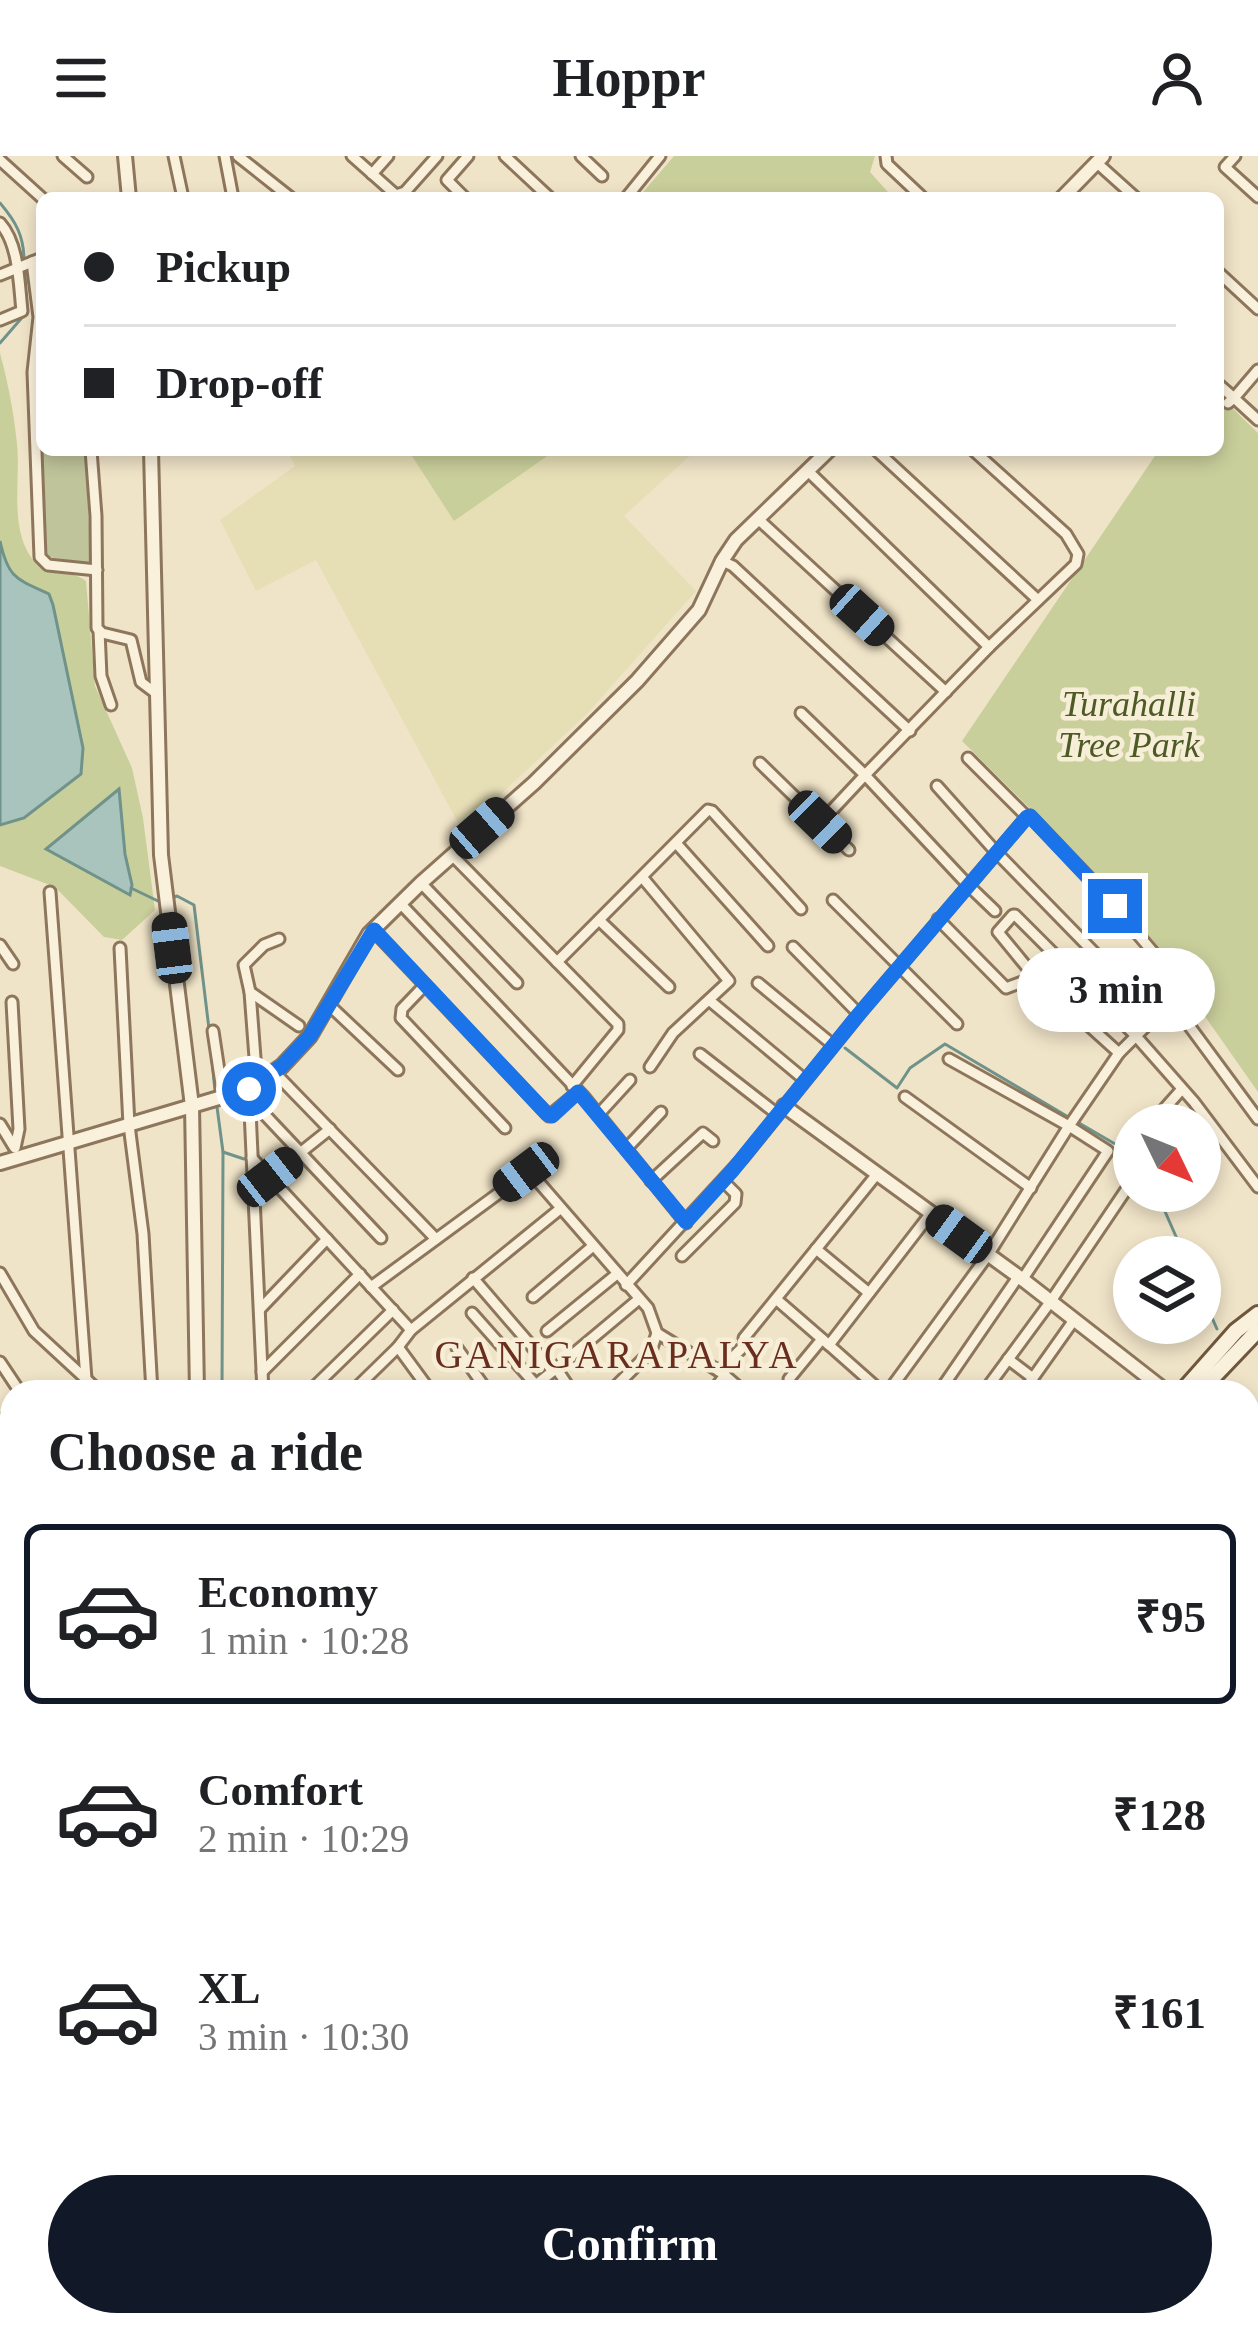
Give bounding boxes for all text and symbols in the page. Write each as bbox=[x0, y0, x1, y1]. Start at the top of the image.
icon: menu bbox=[48, 45, 114, 111]
icon: person bbox=[1144, 45, 1210, 111]
text: Hoppr bbox=[552, 48, 706, 108]
text: Pickup bbox=[156, 242, 291, 292]
text: Drop-off bbox=[156, 358, 323, 408]
car bbox=[823, 578, 901, 652]
park label: Turahalli Tree Park bbox=[1058, 684, 1201, 765]
car bbox=[782, 784, 858, 860]
car bbox=[443, 791, 521, 865]
route end bbox=[1088, 879, 1142, 933]
car bbox=[150, 910, 194, 986]
callout: 3 min bbox=[1016, 948, 1214, 1032]
text: 3 min bbox=[1069, 968, 1163, 1011]
route start bbox=[222, 1062, 276, 1116]
north arrow bbox=[1113, 1104, 1221, 1212]
map controls bbox=[1113, 1104, 1221, 1344]
car bbox=[486, 1136, 566, 1208]
car bbox=[231, 1141, 309, 1213]
car bbox=[919, 1198, 999, 1270]
button: layers bbox=[1113, 1236, 1221, 1344]
district label: GANIGARAPALYA bbox=[434, 1333, 800, 1376]
text: Choose a ride bbox=[48, 1422, 363, 1482]
icon: car bbox=[54, 1560, 162, 1668]
text: Economy bbox=[198, 1567, 378, 1617]
text: ₹95 bbox=[1135, 1592, 1206, 1642]
text: 1 min · 10:28 bbox=[198, 1619, 409, 1662]
icon: car bbox=[54, 1758, 162, 1866]
text: Comfort bbox=[198, 1765, 363, 1815]
text: ₹128 bbox=[1113, 1790, 1206, 1840]
text: 2 min · 10:29 bbox=[198, 1817, 409, 1860]
icon: car bbox=[54, 1956, 162, 2064]
text: XL bbox=[198, 1963, 261, 2013]
text: ₹161 bbox=[1113, 1988, 1206, 2038]
text: 3 min · 10:30 bbox=[198, 2015, 409, 2058]
button: Confirm bbox=[48, 2175, 1212, 2313]

